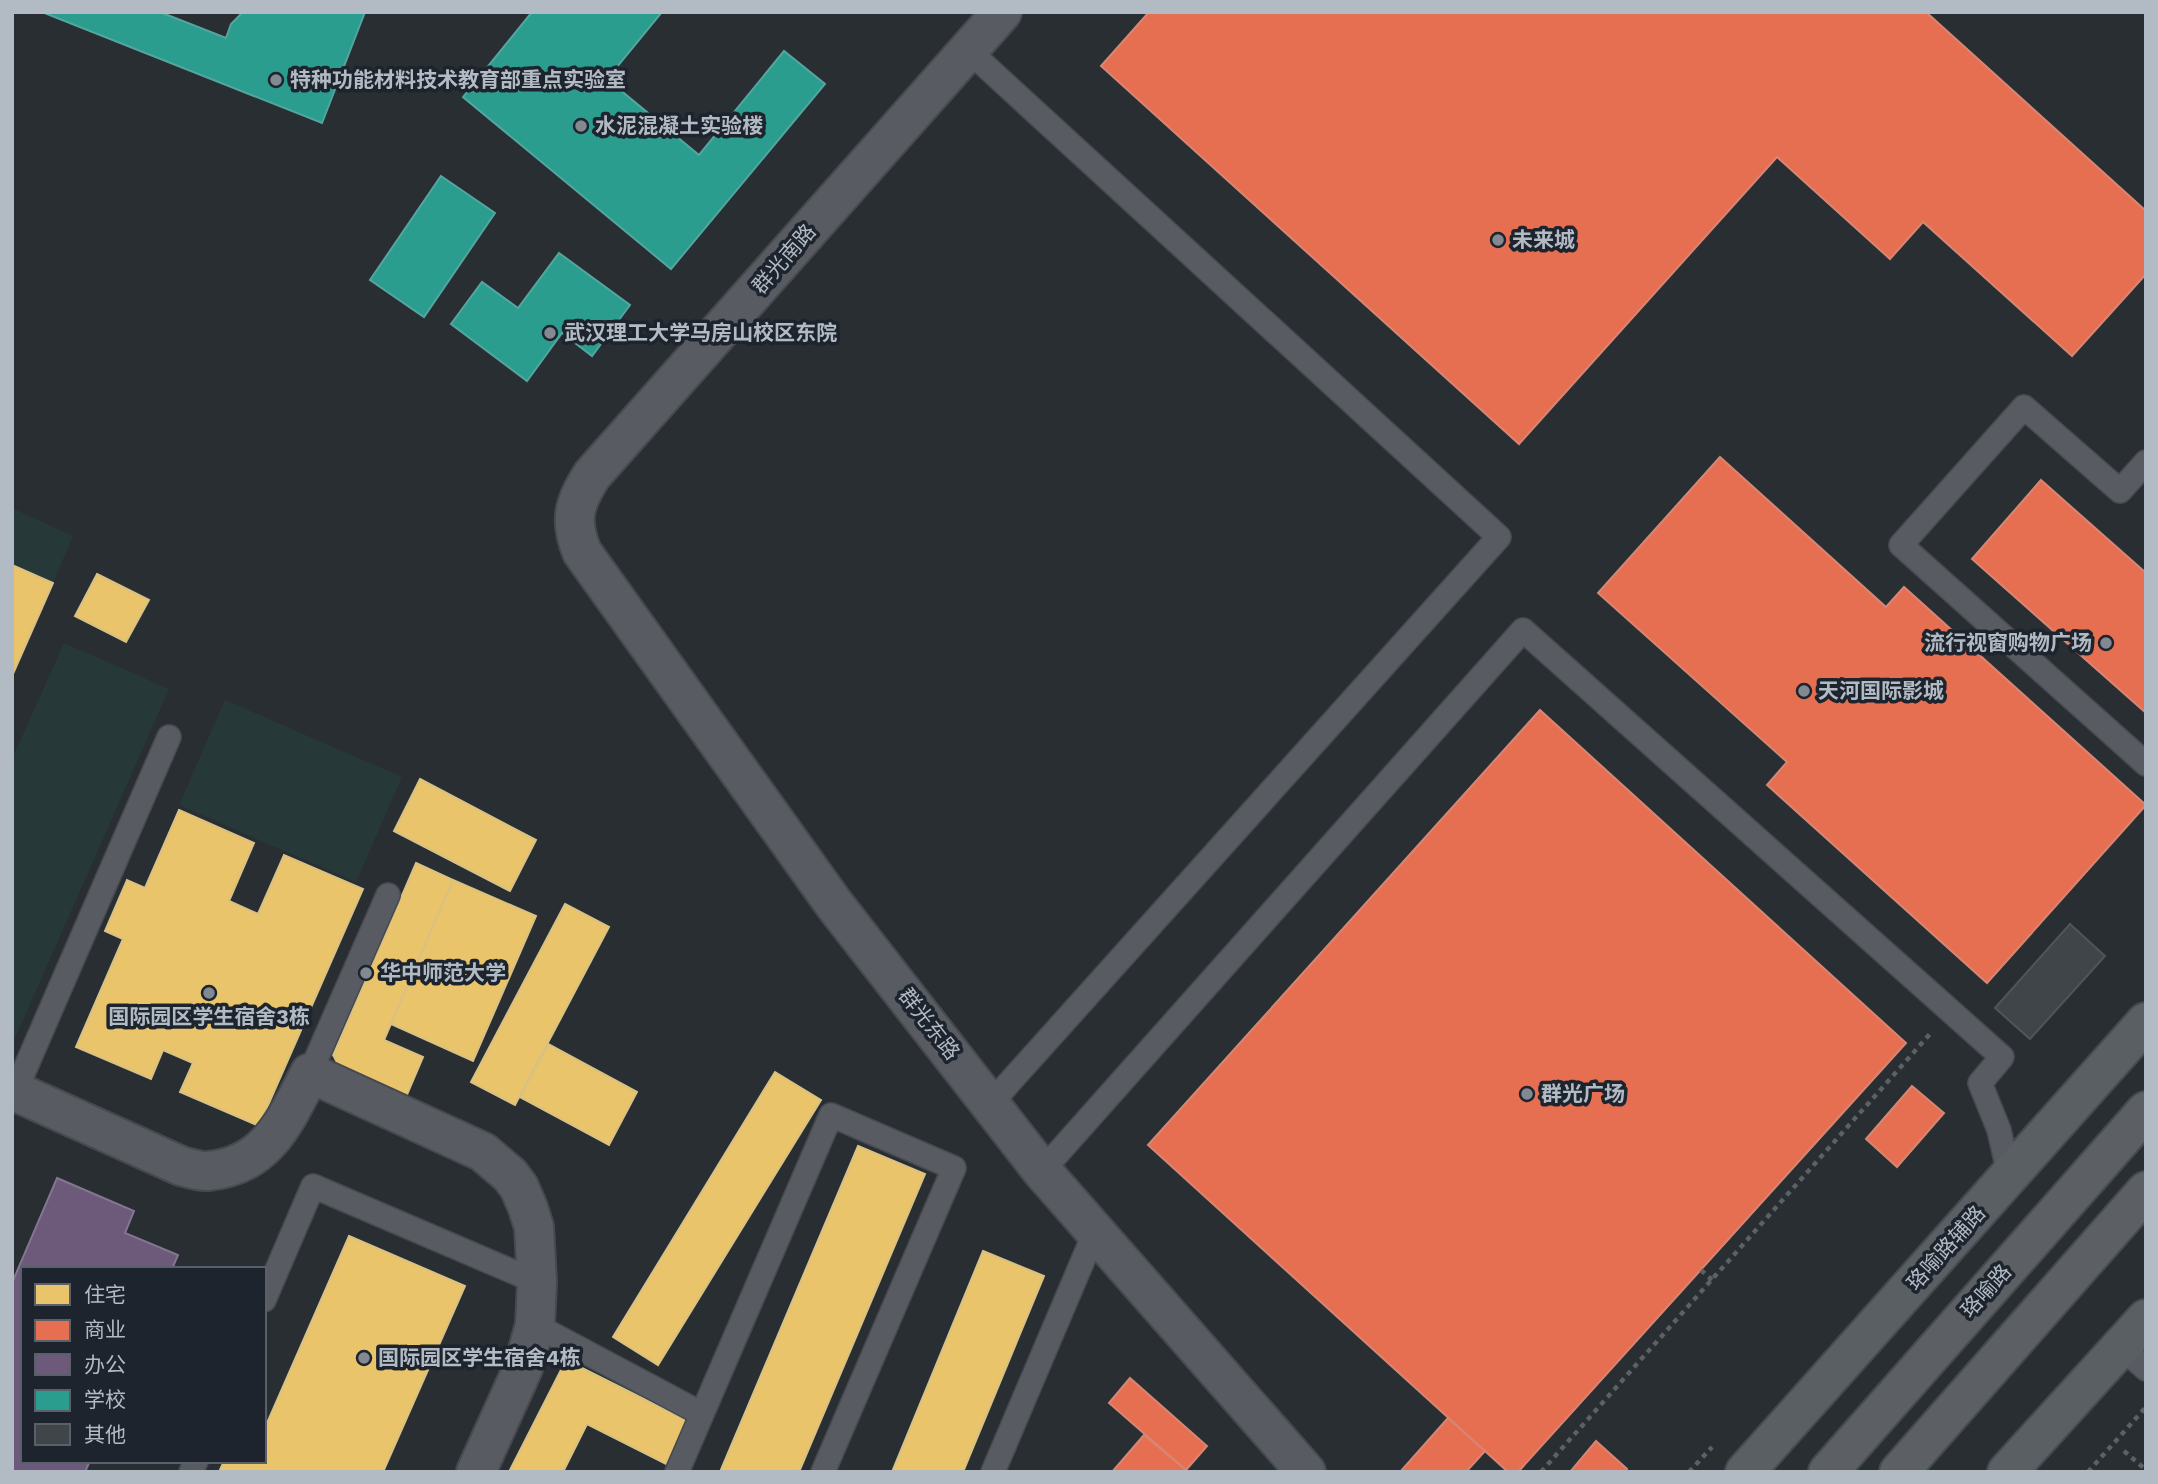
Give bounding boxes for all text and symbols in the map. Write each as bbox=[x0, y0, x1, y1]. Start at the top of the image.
place label: 特种功能材料技术教育部重点实验室 bbox=[290, 67, 626, 92]
marker: 特种功能材料技术教育部重点实验室 bbox=[268, 72, 284, 88]
place label: 水泥混凝土实验楼 bbox=[595, 113, 763, 138]
marker: 水泥混凝土实验楼 bbox=[573, 118, 589, 134]
street label: 群光南路 bbox=[747, 219, 821, 299]
place label: 未来城 bbox=[1512, 227, 1575, 252]
marker: 未来城 bbox=[1490, 232, 1506, 248]
place label: 武汉理工大学马房山校区东院 bbox=[564, 320, 837, 345]
marker: 武汉理工大学马房山校区东院 bbox=[542, 325, 558, 341]
place label: 流行视窗购物广场 bbox=[1924, 630, 2092, 655]
marker: 流行视窗购物广场 bbox=[2098, 635, 2114, 651]
place label: 天河国际影城 bbox=[1818, 678, 1944, 703]
marker: 天河国际影城 bbox=[1796, 683, 1812, 699]
place label: 华中师范大学 bbox=[380, 960, 506, 985]
marker: 华中师范大学 bbox=[358, 965, 374, 981]
street label: 群光东路 bbox=[894, 983, 965, 1064]
marker: 国际园区学生宿舍3栋 bbox=[201, 985, 217, 1001]
place label: 国际园区学生宿舍3栋 bbox=[108, 1004, 310, 1029]
place label: 群光广场 bbox=[1541, 1081, 1625, 1106]
marker: 群光广场 bbox=[1519, 1086, 1535, 1102]
street label: 珞喻路辅路 bbox=[1902, 1201, 1990, 1295]
street label: 珞喻路 bbox=[1956, 1259, 2016, 1323]
legend bbox=[21, 1267, 266, 1463]
text: 住宅 bbox=[84, 1282, 126, 1307]
text: 商业 bbox=[84, 1317, 126, 1342]
place label: 国际园区学生宿舍4栋 bbox=[378, 1345, 581, 1370]
marker: 国际园区学生宿舍4栋 bbox=[356, 1350, 372, 1366]
text: 办公 bbox=[84, 1352, 126, 1377]
text: 学校 bbox=[84, 1387, 126, 1412]
text: 其他 bbox=[84, 1422, 126, 1447]

